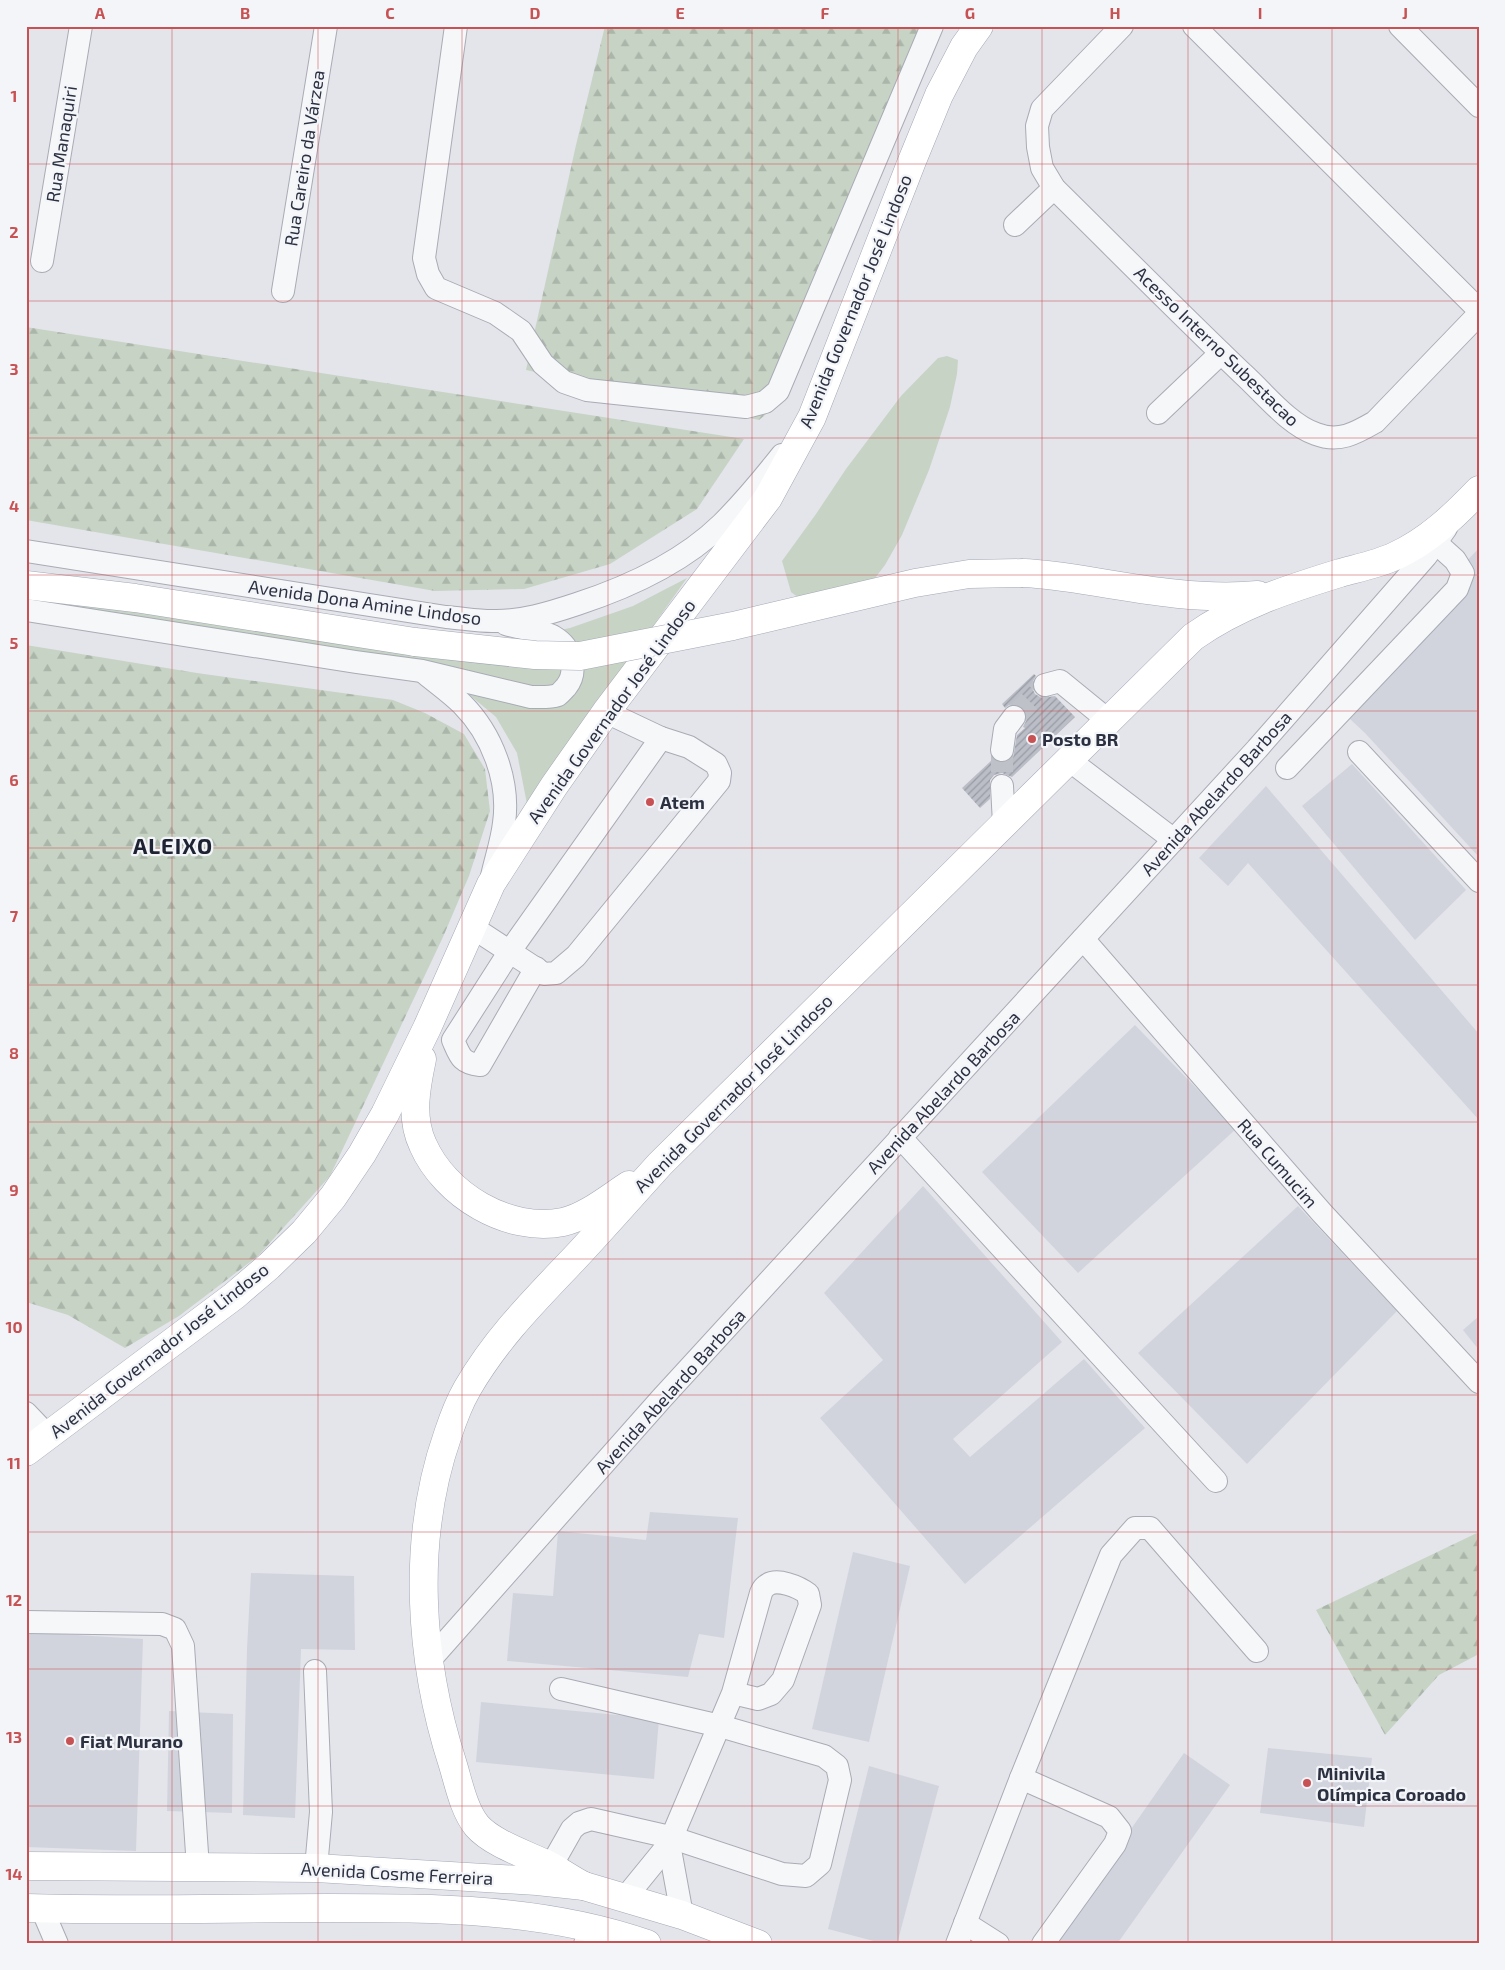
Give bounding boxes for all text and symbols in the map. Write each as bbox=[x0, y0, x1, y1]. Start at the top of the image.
text: A bbox=[95, 3, 106, 22]
text: B bbox=[240, 3, 250, 22]
text: C bbox=[385, 3, 395, 22]
text: D bbox=[530, 3, 541, 22]
text: E bbox=[675, 3, 685, 22]
text: F bbox=[821, 3, 830, 22]
text: G bbox=[965, 3, 975, 22]
text: H bbox=[1109, 3, 1121, 22]
text: I bbox=[1258, 3, 1262, 22]
text: J bbox=[1402, 3, 1408, 22]
street label: Rua Careiro da Várzea bbox=[279, 68, 329, 248]
street label: Rua Manaquiri bbox=[41, 84, 81, 204]
text: 1 bbox=[11, 86, 17, 105]
street label: Avenida Governador José Lindoso bbox=[794, 171, 916, 431]
text: 2 bbox=[9, 222, 19, 241]
street label: Acesso Interno Subestacao bbox=[1130, 261, 1304, 431]
text: 3 bbox=[9, 359, 19, 378]
text: 4 bbox=[9, 496, 19, 515]
street label: Avenida Dona Amine Lindoso bbox=[247, 575, 483, 629]
street label: Avenida Governador José Lindoso bbox=[522, 595, 700, 827]
text: 5 bbox=[10, 633, 19, 652]
street label: Avenida Abelardo Barbosa bbox=[1136, 706, 1296, 880]
place label: Posto BR bbox=[1042, 728, 1119, 750]
marker: Posto BR bbox=[1026, 733, 1038, 745]
text: 6 bbox=[9, 770, 19, 789]
place label: Atem bbox=[660, 791, 705, 813]
marker: Atem bbox=[644, 796, 656, 808]
district label: ALEIXO bbox=[133, 832, 213, 858]
text: 7 bbox=[10, 906, 19, 925]
street label: Avenida Governador José Lindoso bbox=[629, 989, 837, 1197]
street label: Avenida Abelardo Barbosa bbox=[862, 1006, 1024, 1178]
text: 8 bbox=[9, 1043, 19, 1062]
street label: Rua Cumucim bbox=[1233, 1114, 1323, 1212]
text: 9 bbox=[9, 1180, 19, 1199]
street label: Avenida Governador José Lindoso bbox=[45, 1258, 273, 1442]
street label: Avenida Abelardo Barbosa bbox=[590, 1304, 750, 1478]
text: 10 bbox=[5, 1317, 23, 1336]
text: 11 bbox=[7, 1453, 21, 1472]
text: 12 bbox=[6, 1590, 22, 1609]
text: 13 bbox=[6, 1727, 22, 1746]
place label: Fiat Murano bbox=[80, 1730, 183, 1752]
marker: Fiat Murano bbox=[64, 1735, 76, 1747]
place label: Minivila Olímpica Coroado bbox=[1317, 1762, 1466, 1805]
marker: Minivila Olímpica Coroado bbox=[1301, 1777, 1313, 1789]
street label: Avenida Cosme Ferreira bbox=[300, 1857, 494, 1889]
text: 14 bbox=[5, 1864, 23, 1883]

